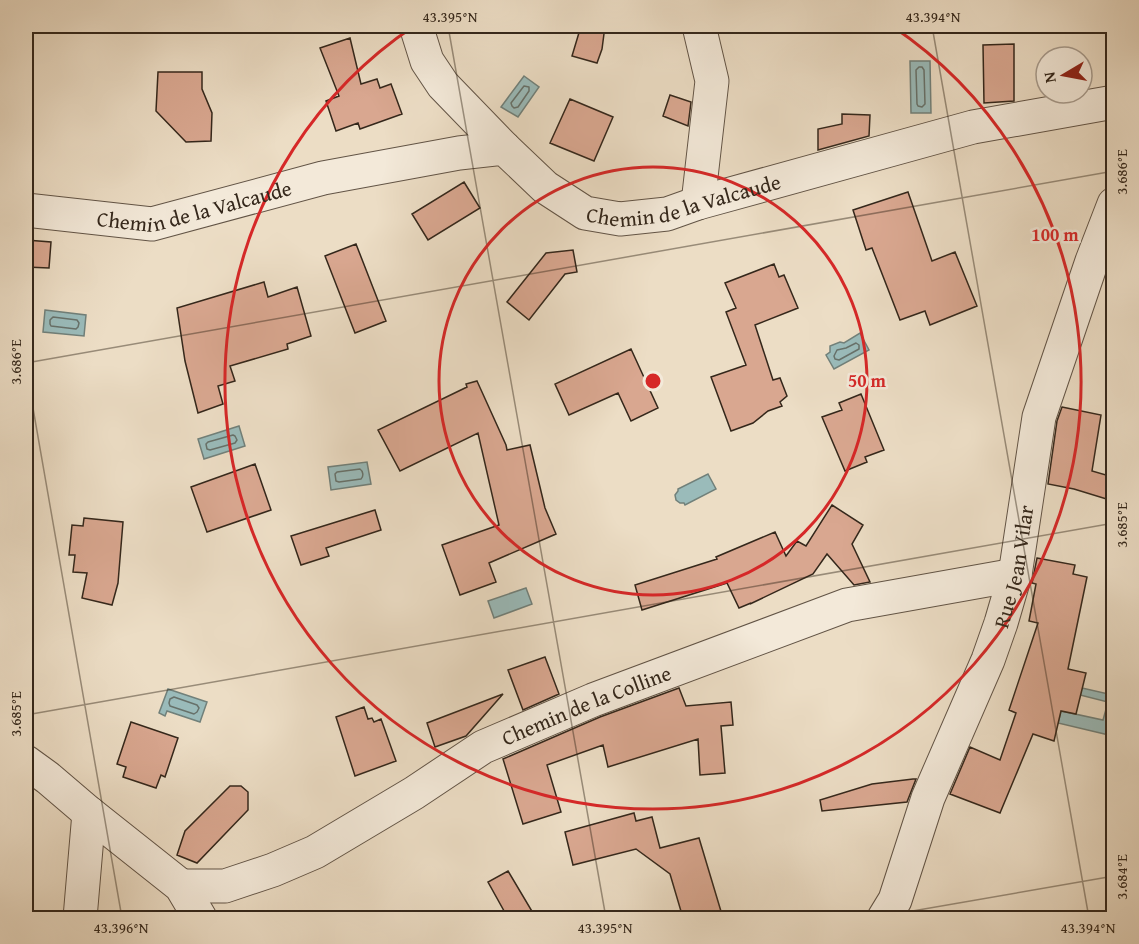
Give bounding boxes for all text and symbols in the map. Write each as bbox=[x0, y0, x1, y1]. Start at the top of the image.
text: 43.395°N bbox=[423, 6, 478, 27]
text: 43.394°N bbox=[906, 6, 961, 27]
north arrow bbox=[1034, 45, 1094, 105]
text: N bbox=[1036, 70, 1062, 85]
text: 3.686°E bbox=[1111, 149, 1132, 195]
street label: Chemin de la Valcaude bbox=[584, 165, 784, 234]
street label: Chemin de la Valcaude bbox=[95, 172, 295, 240]
text: 100 m bbox=[1031, 221, 1079, 248]
text: 3.686°E bbox=[5, 339, 26, 385]
text: 50 m bbox=[848, 367, 887, 394]
centre of rings bbox=[643, 371, 663, 391]
text: 3.685°E bbox=[1111, 502, 1132, 548]
street label: Rue Jean Vilar bbox=[985, 503, 1041, 632]
street label: Chemin de la Colline bbox=[497, 657, 675, 753]
text: 3.685°E bbox=[5, 691, 26, 737]
text: 3.684°E bbox=[1111, 854, 1132, 900]
text: 43.396°N bbox=[94, 917, 149, 938]
text: 43.395°N bbox=[578, 917, 633, 938]
text: 43.394°N bbox=[1061, 917, 1116, 938]

